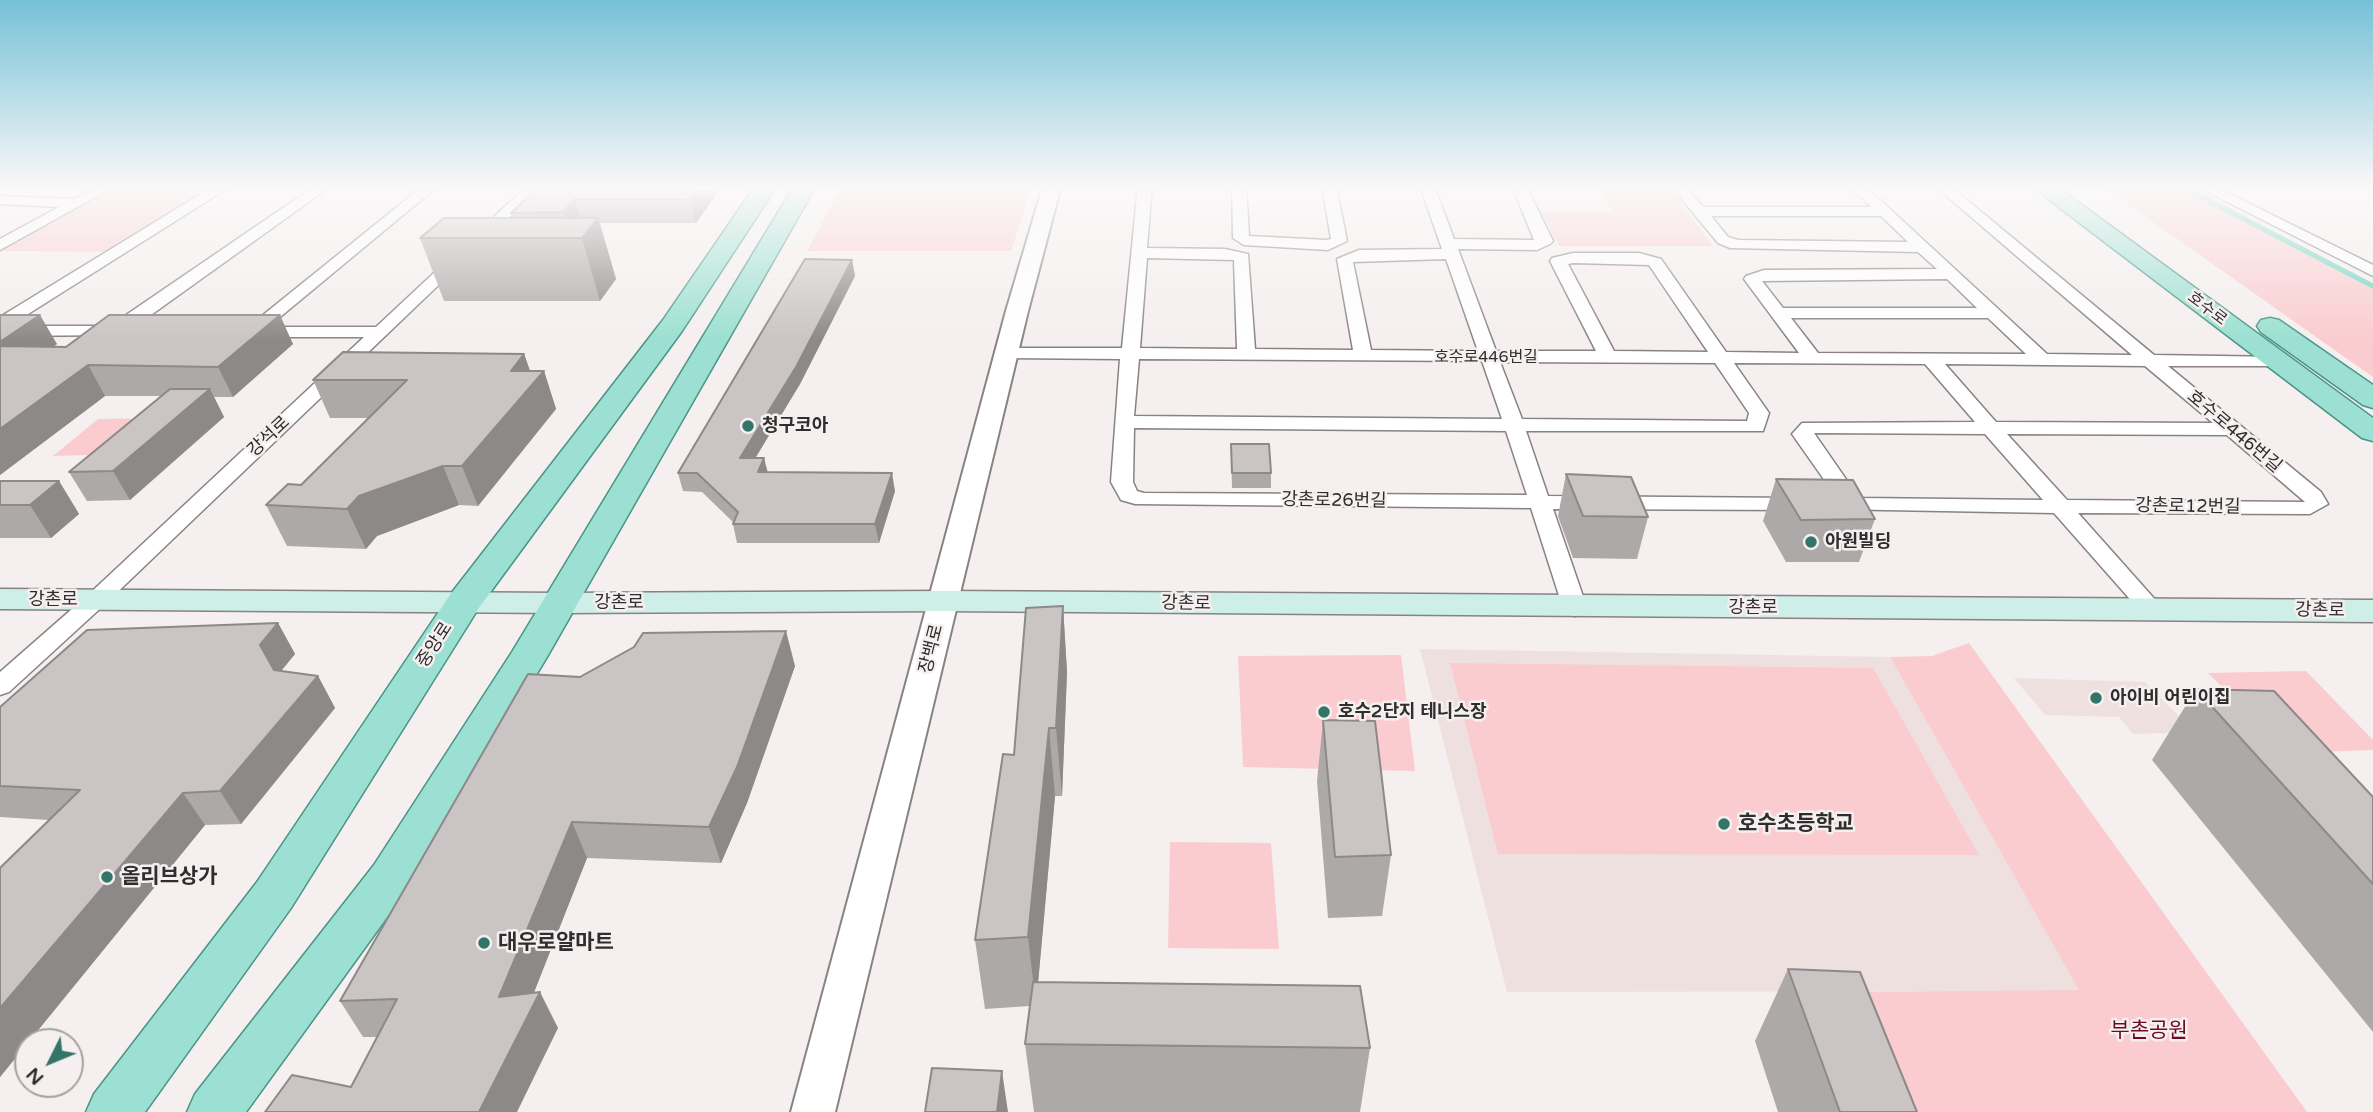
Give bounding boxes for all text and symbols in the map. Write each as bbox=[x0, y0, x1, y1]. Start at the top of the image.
street label: 호수로 bbox=[2184, 288, 2230, 330]
street label: 호수로446번길 bbox=[1434, 348, 1538, 368]
street label: 호수로446번길 bbox=[2182, 386, 2286, 478]
street label: 강석로 bbox=[243, 412, 295, 462]
place label: 청구코아 bbox=[762, 415, 828, 437]
marker: 청구코아 bbox=[740, 418, 756, 434]
street label: 강촌로26번길 bbox=[1281, 489, 1387, 513]
street label: 강촌로12번길 bbox=[2135, 495, 2241, 519]
place label: 아원빌딩 bbox=[1825, 531, 1891, 553]
marker: 아원빌딩 bbox=[1803, 534, 1819, 550]
street label: 강촌로 bbox=[28, 589, 78, 611]
street label: 강촌로 bbox=[594, 592, 644, 614]
street label: 강촌로 bbox=[1161, 593, 1211, 615]
street label: 강촌로 bbox=[1728, 597, 1778, 619]
street label: 강촌로 bbox=[2295, 600, 2345, 622]
street label: 중앙로 bbox=[412, 618, 458, 672]
street label: 장백로 bbox=[916, 622, 948, 676]
place label: 아이비 어린이집 bbox=[2110, 687, 2231, 709]
marker: 아이비 어린이집 bbox=[2088, 690, 2104, 706]
place label: 호수2단지 테니스장 bbox=[1338, 701, 1486, 723]
marker: 호수2단지 테니스장 bbox=[1316, 704, 1332, 720]
place label: 호수초등학교 bbox=[1738, 811, 1854, 837]
marker: 호수초등학교 bbox=[1716, 816, 1732, 832]
place label: 올리브상가 bbox=[121, 864, 218, 890]
marker: 올리브상가 bbox=[99, 869, 115, 885]
place label: 대우로얄마트 bbox=[498, 930, 614, 956]
marker: 대우로얄마트 bbox=[476, 935, 492, 951]
park label: 부촌공원 bbox=[2110, 1018, 2188, 1044]
north arrow bbox=[14, 1028, 84, 1098]
text: N bbox=[22, 1063, 48, 1089]

